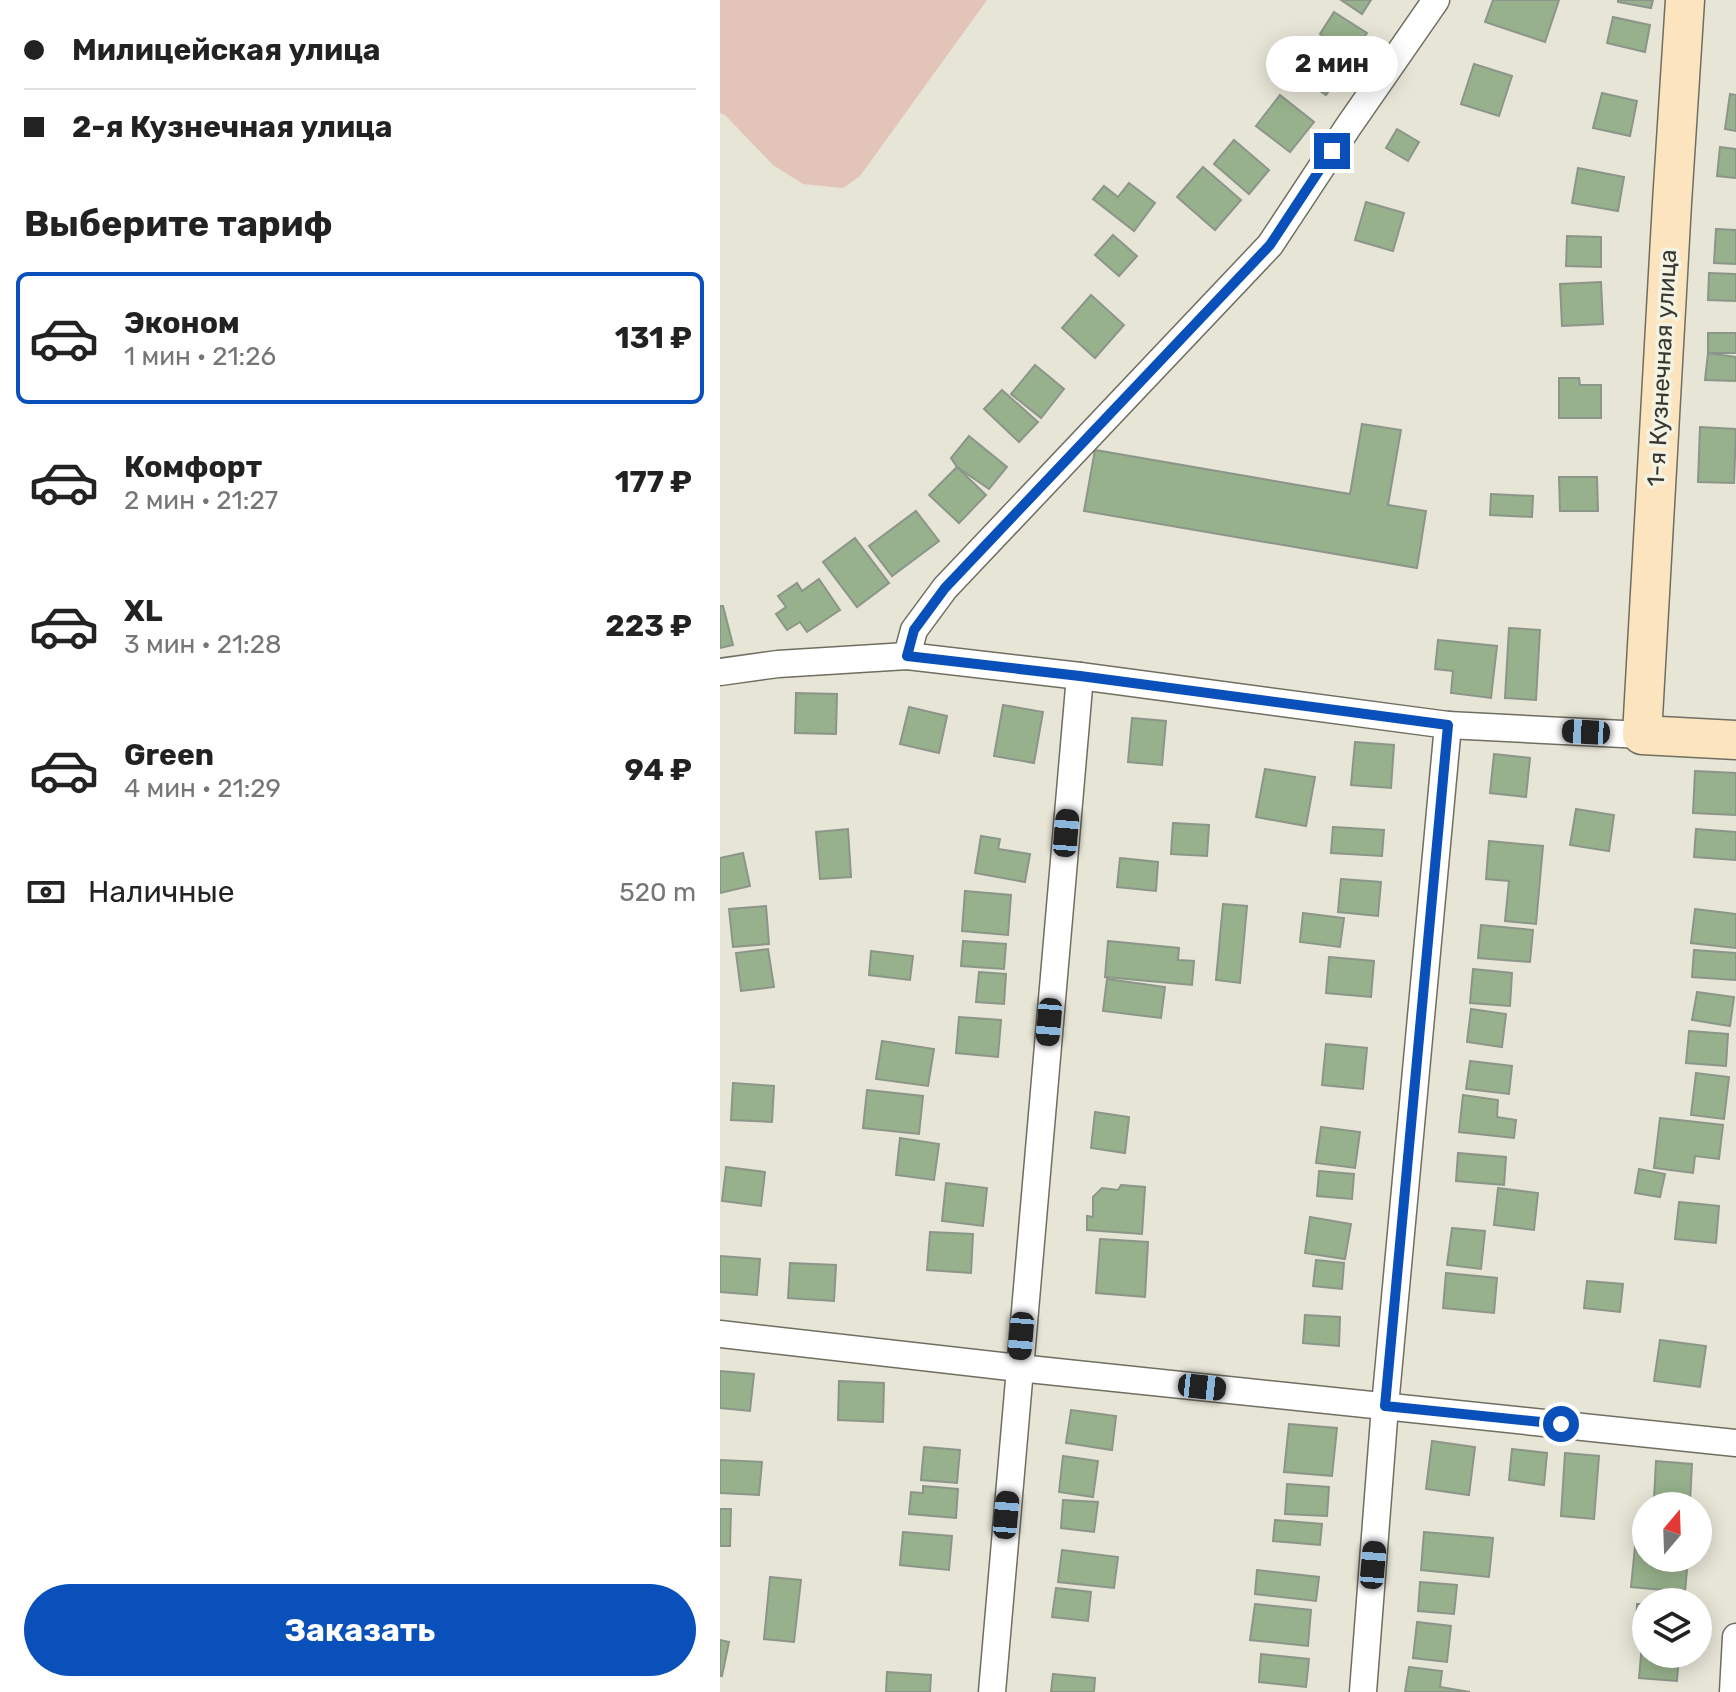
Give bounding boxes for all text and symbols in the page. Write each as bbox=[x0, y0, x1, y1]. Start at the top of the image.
text: Милицейская улица bbox=[72, 32, 381, 68]
callout: 2 мин bbox=[1266, 35, 1398, 91]
text: 2 мин bbox=[1295, 48, 1369, 79]
text: 2-я Кузнечная улица bbox=[72, 109, 393, 145]
route end bbox=[1314, 133, 1350, 169]
text: Выберите тариф bbox=[24, 202, 333, 245]
street label: 1-я Кузнечная улица bbox=[1642, 249, 1682, 487]
icon: car bbox=[28, 302, 100, 374]
text: Эконом bbox=[124, 305, 240, 341]
text: 131 ₽ bbox=[615, 320, 692, 356]
text: 1 мин · 21:26 bbox=[124, 341, 276, 372]
icon: car bbox=[28, 446, 100, 518]
text: Комфорт bbox=[124, 449, 262, 485]
text: 177 ₽ bbox=[615, 464, 692, 500]
text: 2 мин · 21:27 bbox=[124, 485, 278, 516]
icon: car bbox=[28, 590, 100, 662]
text: XL bbox=[124, 593, 163, 629]
text: 223 ₽ bbox=[605, 608, 692, 644]
text: 3 мин · 21:28 bbox=[124, 629, 282, 660]
car bbox=[1561, 719, 1611, 745]
icon: car bbox=[28, 734, 100, 806]
text: Green bbox=[124, 737, 214, 773]
text: 94 ₽ bbox=[624, 752, 692, 788]
text: 4 мин · 21:29 bbox=[124, 773, 281, 804]
car bbox=[1052, 808, 1080, 858]
icon: cash bbox=[24, 870, 68, 914]
text: Наличные bbox=[88, 874, 234, 910]
text: 520 m bbox=[619, 877, 696, 908]
car bbox=[1035, 997, 1063, 1047]
car bbox=[1007, 1311, 1035, 1361]
car bbox=[1177, 1373, 1227, 1401]
route start bbox=[1543, 1406, 1579, 1442]
car bbox=[992, 1490, 1020, 1540]
north arrow bbox=[1632, 1492, 1712, 1572]
map controls bbox=[1632, 1492, 1712, 1668]
car bbox=[1359, 1540, 1387, 1590]
button: Заказать bbox=[24, 1584, 696, 1676]
button: layers bbox=[1632, 1588, 1712, 1668]

